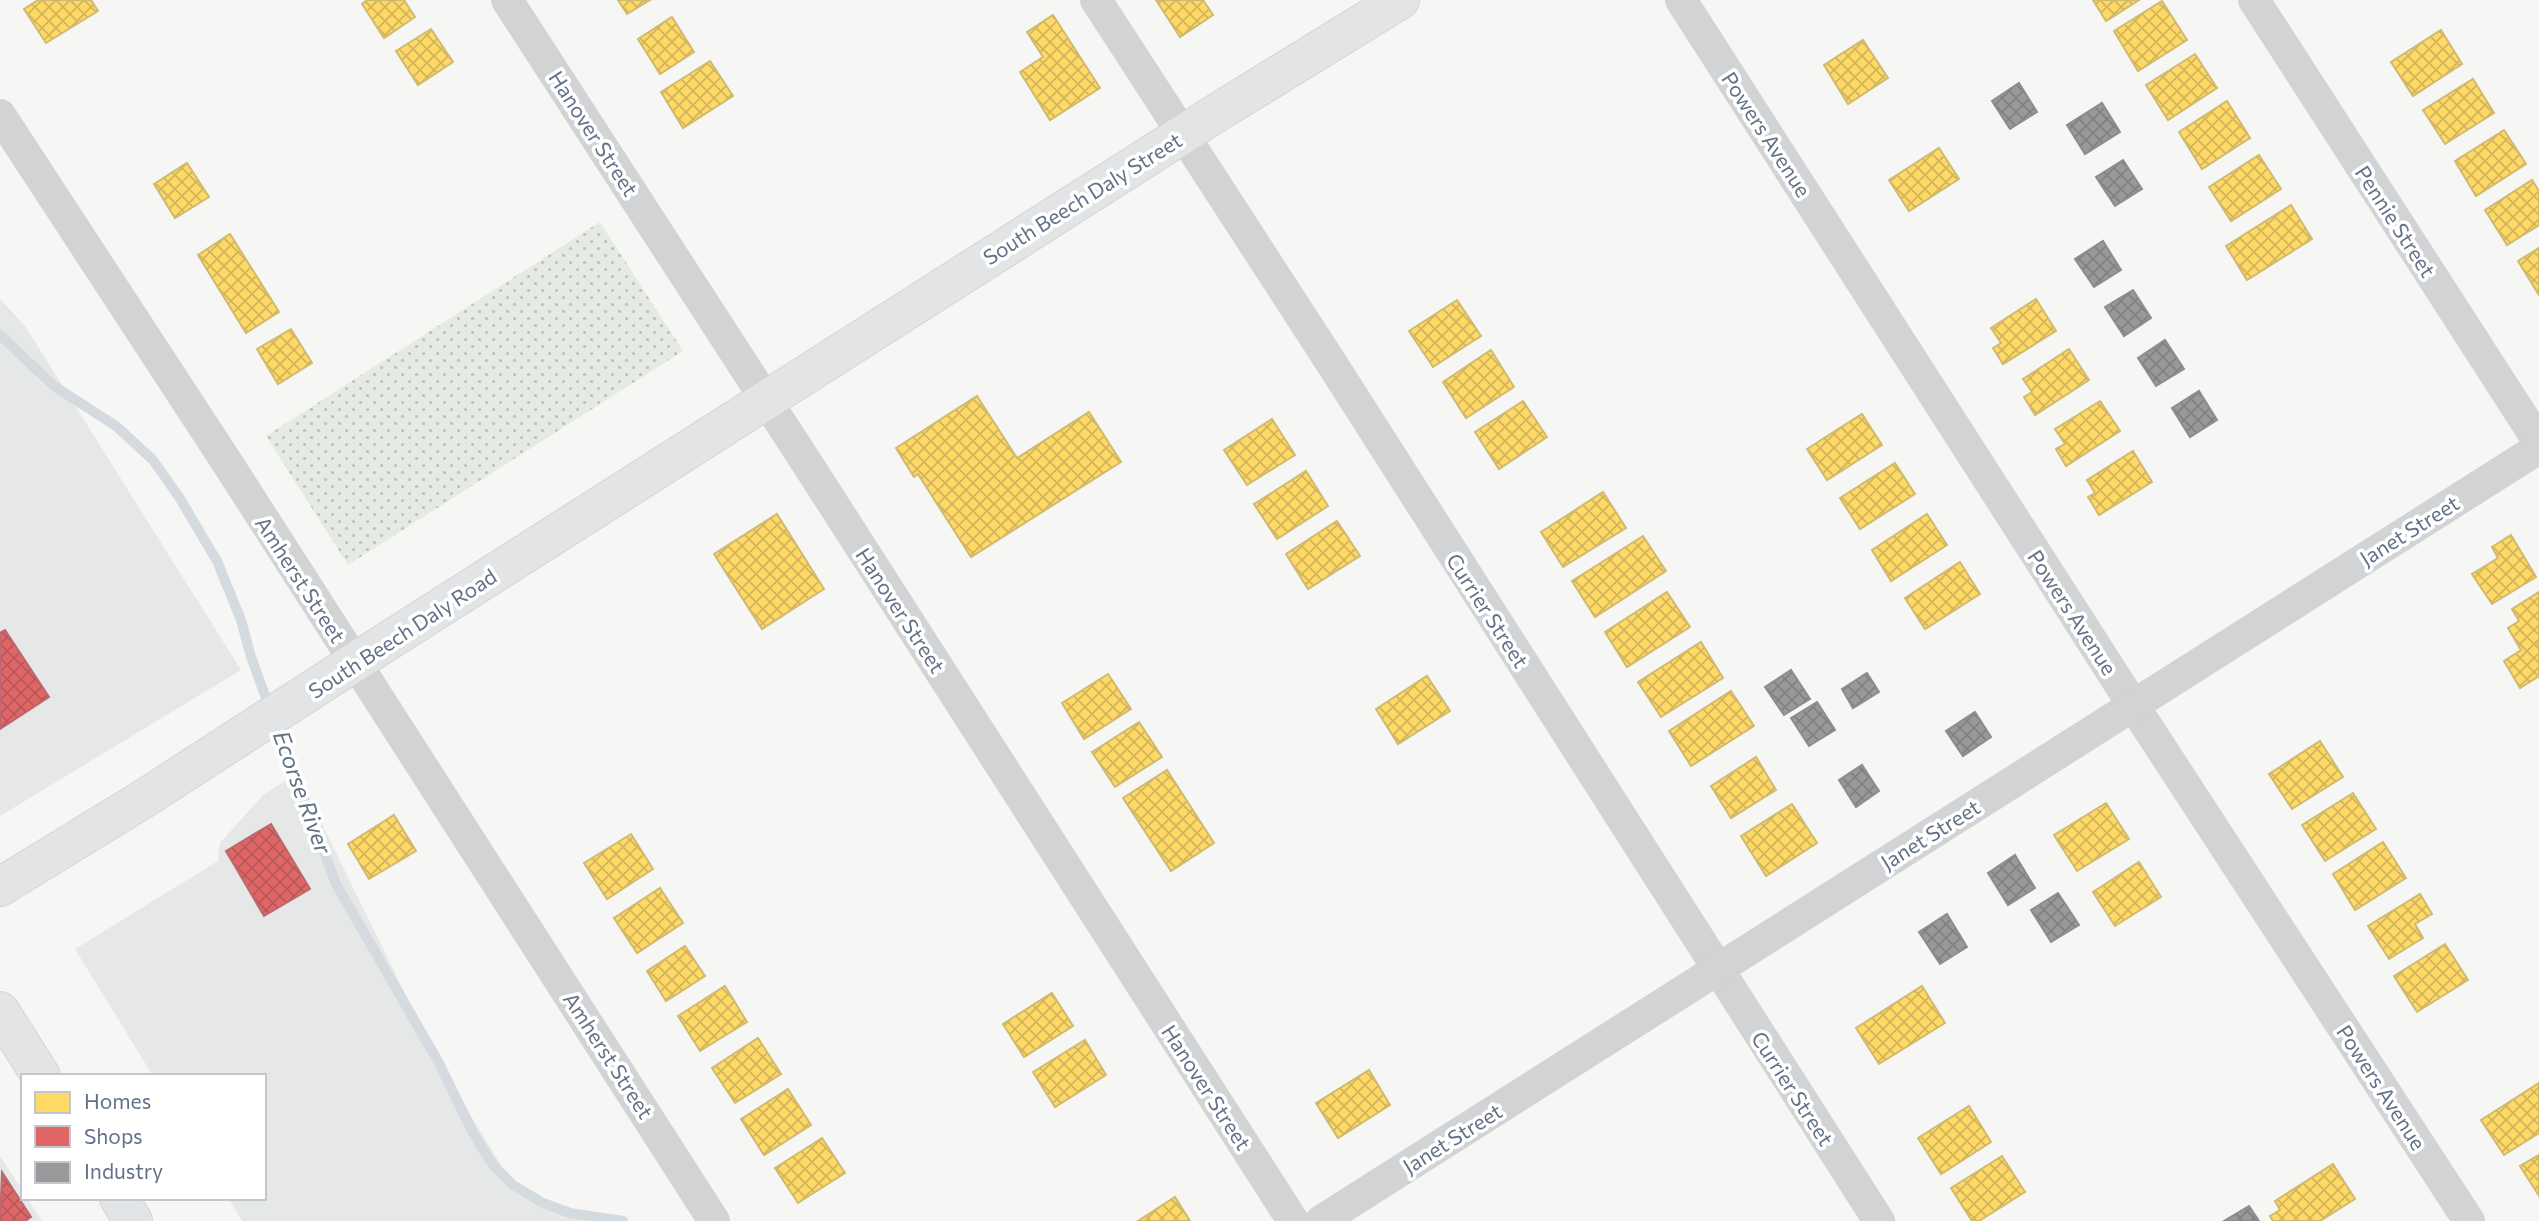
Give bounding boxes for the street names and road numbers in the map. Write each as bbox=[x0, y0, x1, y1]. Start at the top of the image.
street label: Hanover Street bbox=[544, 66, 644, 200]
street label: Powers Avenue bbox=[1717, 67, 1817, 201]
street label: South Beech Daly Street bbox=[978, 127, 1186, 269]
street label: Pennie Street bbox=[2351, 161, 2441, 281]
street label: Janet Street bbox=[2355, 490, 2463, 570]
street label: Amherst Street bbox=[251, 511, 351, 647]
street label: Hanover Street bbox=[851, 543, 951, 677]
street label: Powers Avenue bbox=[2023, 545, 2123, 679]
street label: Currier Street bbox=[1442, 548, 1534, 672]
street label: South Beech Daly Road bbox=[303, 563, 501, 703]
street label: Janet Street bbox=[1876, 794, 1984, 874]
street label: Amherst Street bbox=[559, 987, 659, 1123]
street label: Hanover Street bbox=[1157, 1020, 1257, 1154]
street label: Powers Avenue bbox=[2332, 1020, 2432, 1154]
street label: Currier Street bbox=[1747, 1026, 1839, 1150]
street label: Janet Street bbox=[1398, 1098, 1506, 1178]

